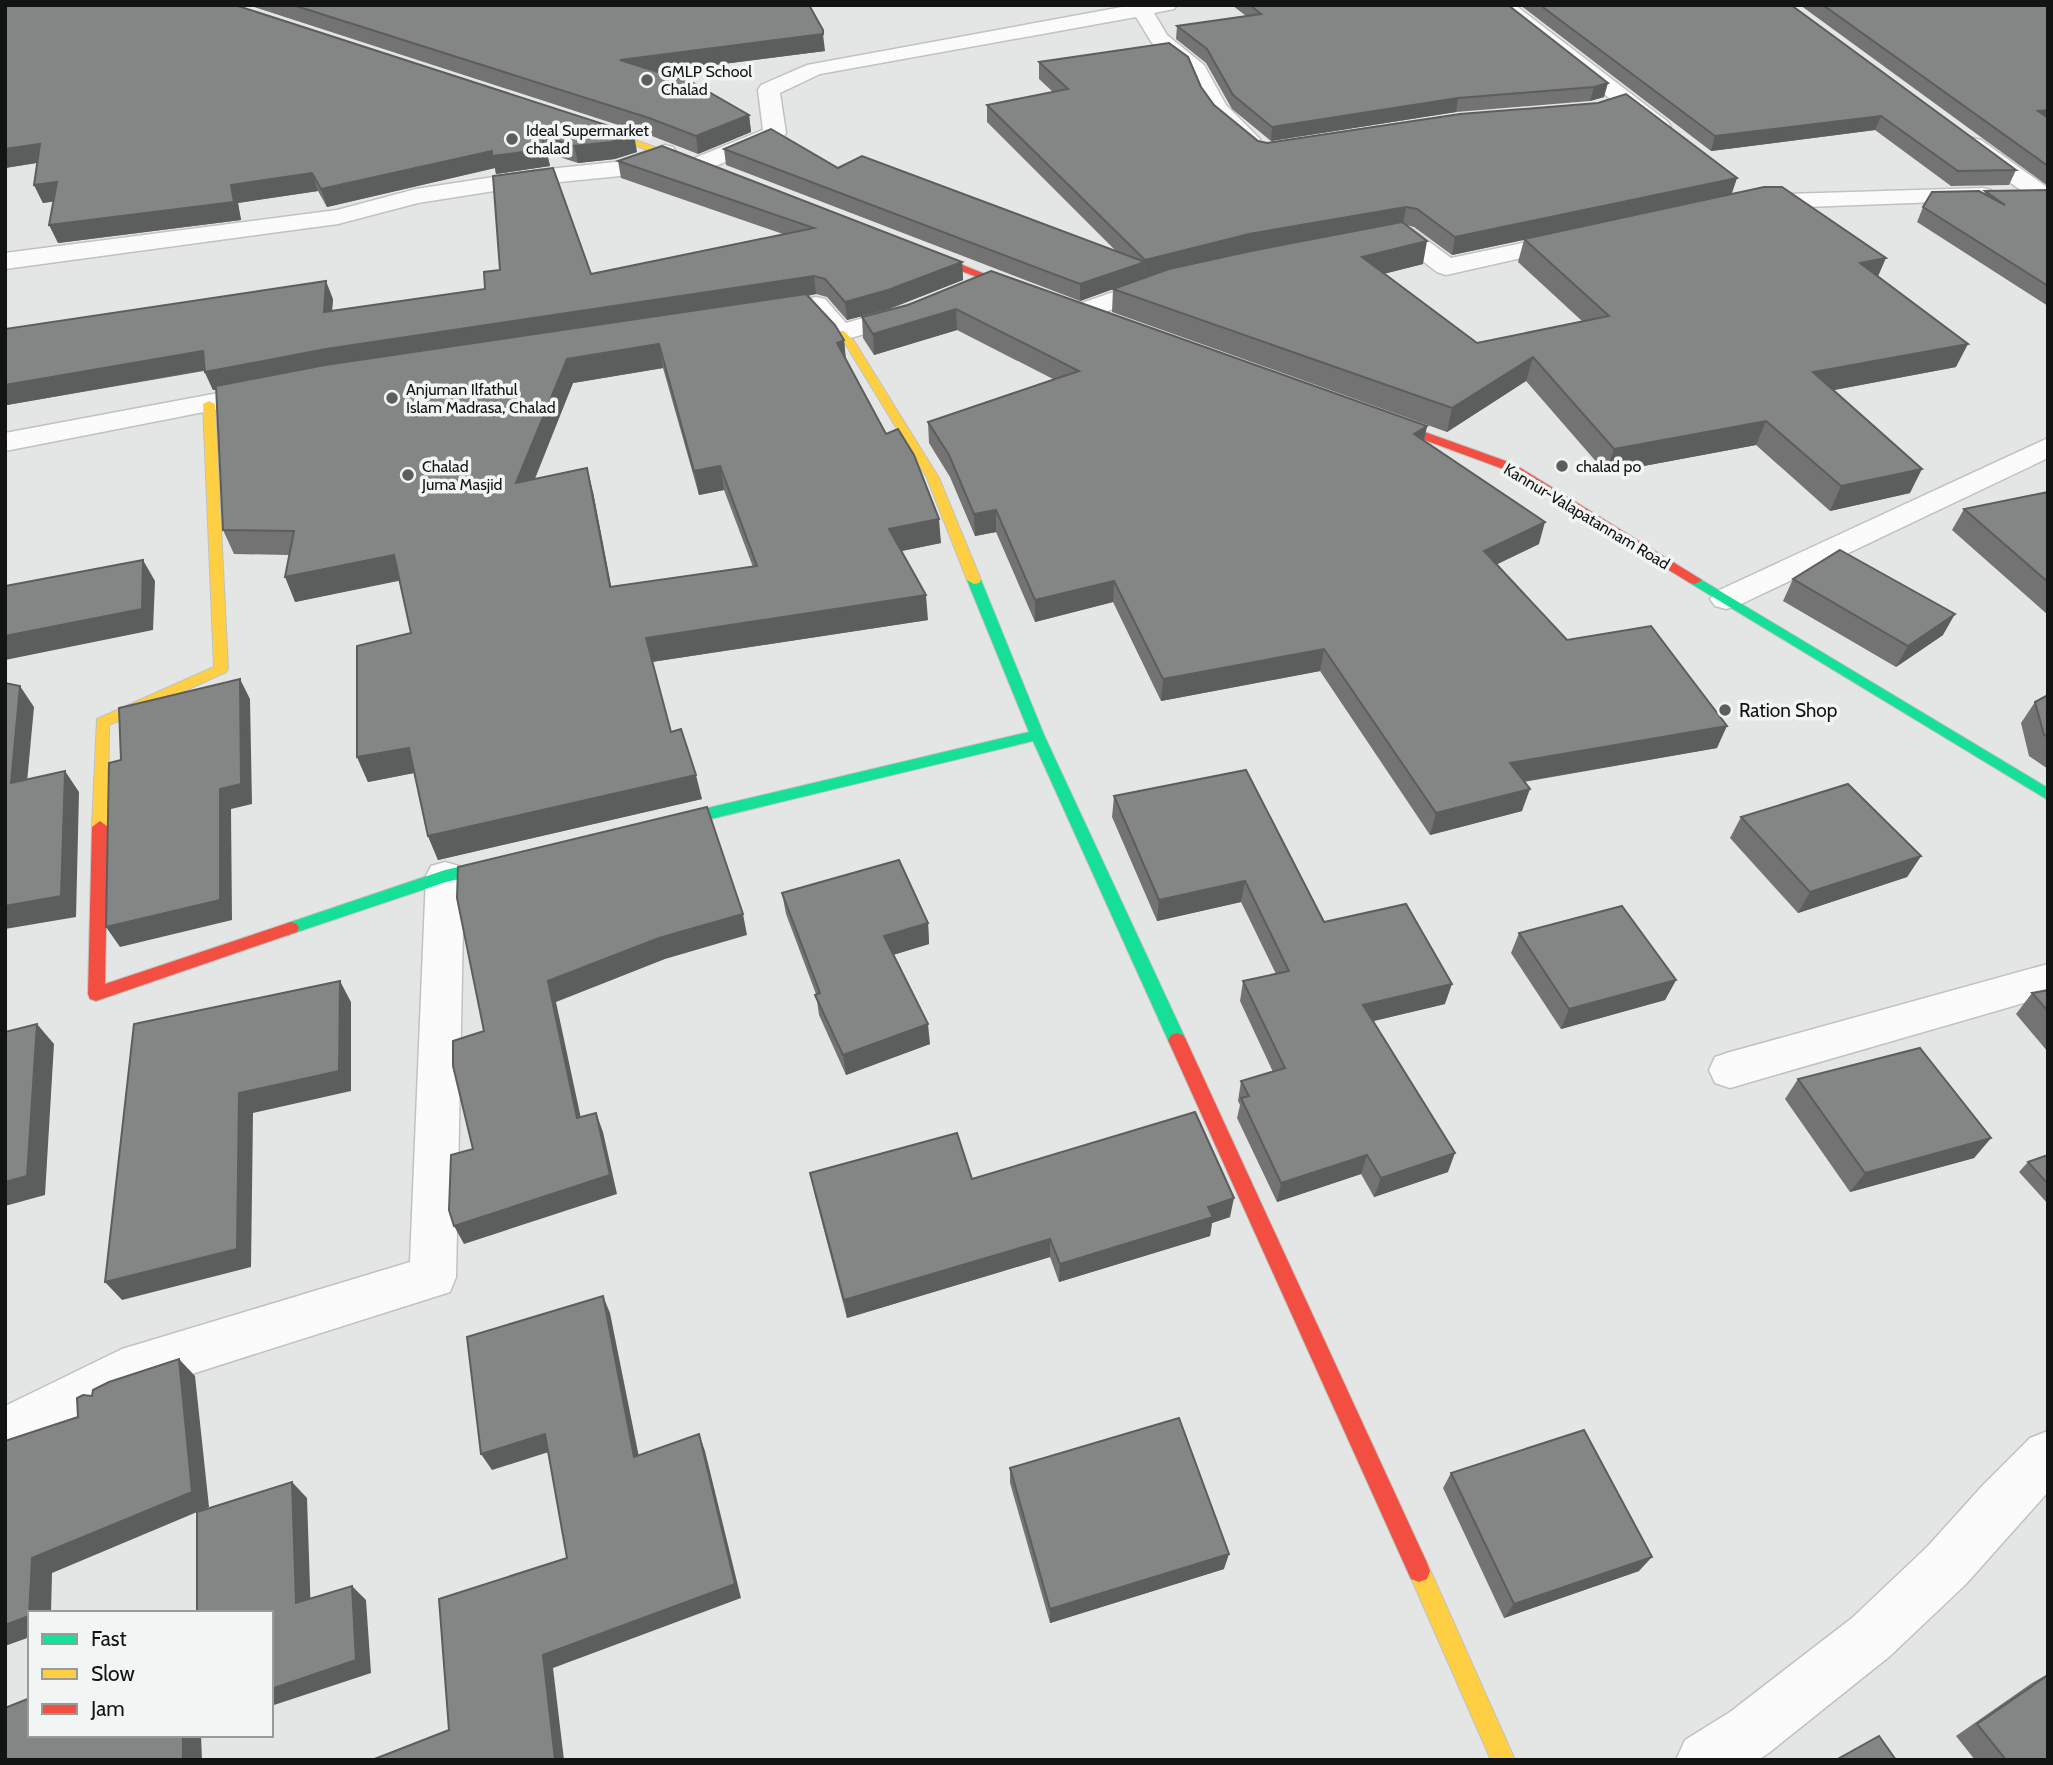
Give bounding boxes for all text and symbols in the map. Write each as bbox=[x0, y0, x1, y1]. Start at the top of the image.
place label: GMLP School Chalad bbox=[661, 62, 752, 99]
marker: GMLP School Chalad bbox=[639, 72, 655, 88]
place label: Ideal Supermarket chalad bbox=[526, 121, 650, 158]
marker: Ideal Supermarket chalad bbox=[504, 131, 520, 147]
place label: Anjuman Ilfathul Islam Madrasa, Chalad bbox=[406, 380, 556, 417]
marker: Anjuman Ilfathul Islam Madrasa, Chalad bbox=[384, 390, 400, 406]
place label: Chalad Juma Masjid bbox=[421, 457, 502, 494]
place label: chalad po bbox=[1576, 457, 1641, 476]
marker: chalad po bbox=[1554, 458, 1570, 474]
street label: Kannur-Valapatannam Road bbox=[1500, 459, 1673, 573]
marker: Chalad Juma Masjid bbox=[400, 467, 416, 483]
place label: Ration Shop bbox=[1739, 699, 1837, 722]
marker: Ration Shop bbox=[1717, 702, 1733, 718]
legend bbox=[28, 1611, 273, 1737]
text: Fast bbox=[91, 1626, 127, 1651]
text: Slow bbox=[91, 1661, 135, 1686]
text: Jam bbox=[90, 1696, 125, 1721]

